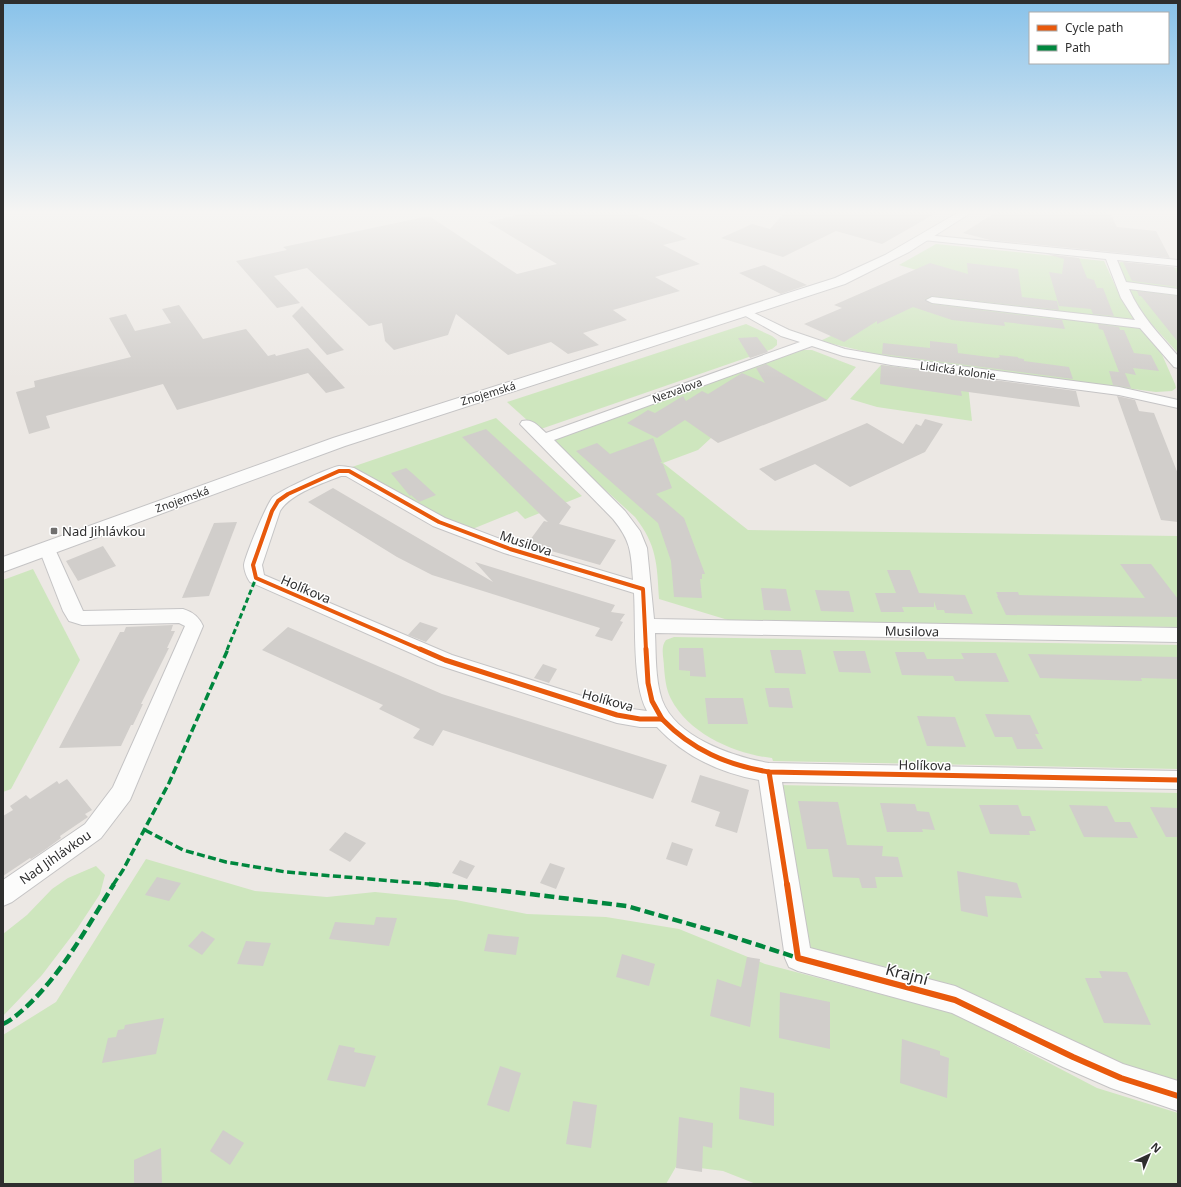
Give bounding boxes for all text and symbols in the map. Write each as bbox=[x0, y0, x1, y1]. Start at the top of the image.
legend bbox=[1029, 12, 1169, 64]
text: Cycle path bbox=[1065, 19, 1123, 36]
text: Path bbox=[1065, 39, 1091, 56]
street label: Lidická kolonie bbox=[919, 357, 997, 383]
street label: Nezvalova bbox=[650, 374, 704, 406]
street label: Znojemská bbox=[459, 378, 517, 408]
street label: Znojemská bbox=[153, 482, 211, 516]
place label: Nad Jihlávkou bbox=[62, 522, 146, 540]
marker: Nad Jihlávkou bbox=[49, 526, 59, 536]
street label: Musilova bbox=[497, 526, 555, 560]
street label: Holíkova bbox=[278, 570, 334, 608]
street label: Musilova bbox=[885, 622, 939, 640]
street label: Holíkova bbox=[580, 684, 636, 716]
street label: Holíkova bbox=[899, 756, 951, 774]
street label: Nad Jihlávkou bbox=[16, 826, 94, 888]
street label: Krajní bbox=[883, 958, 932, 990]
north arrow bbox=[1129, 1135, 1169, 1175]
text: N bbox=[1148, 1139, 1165, 1156]

